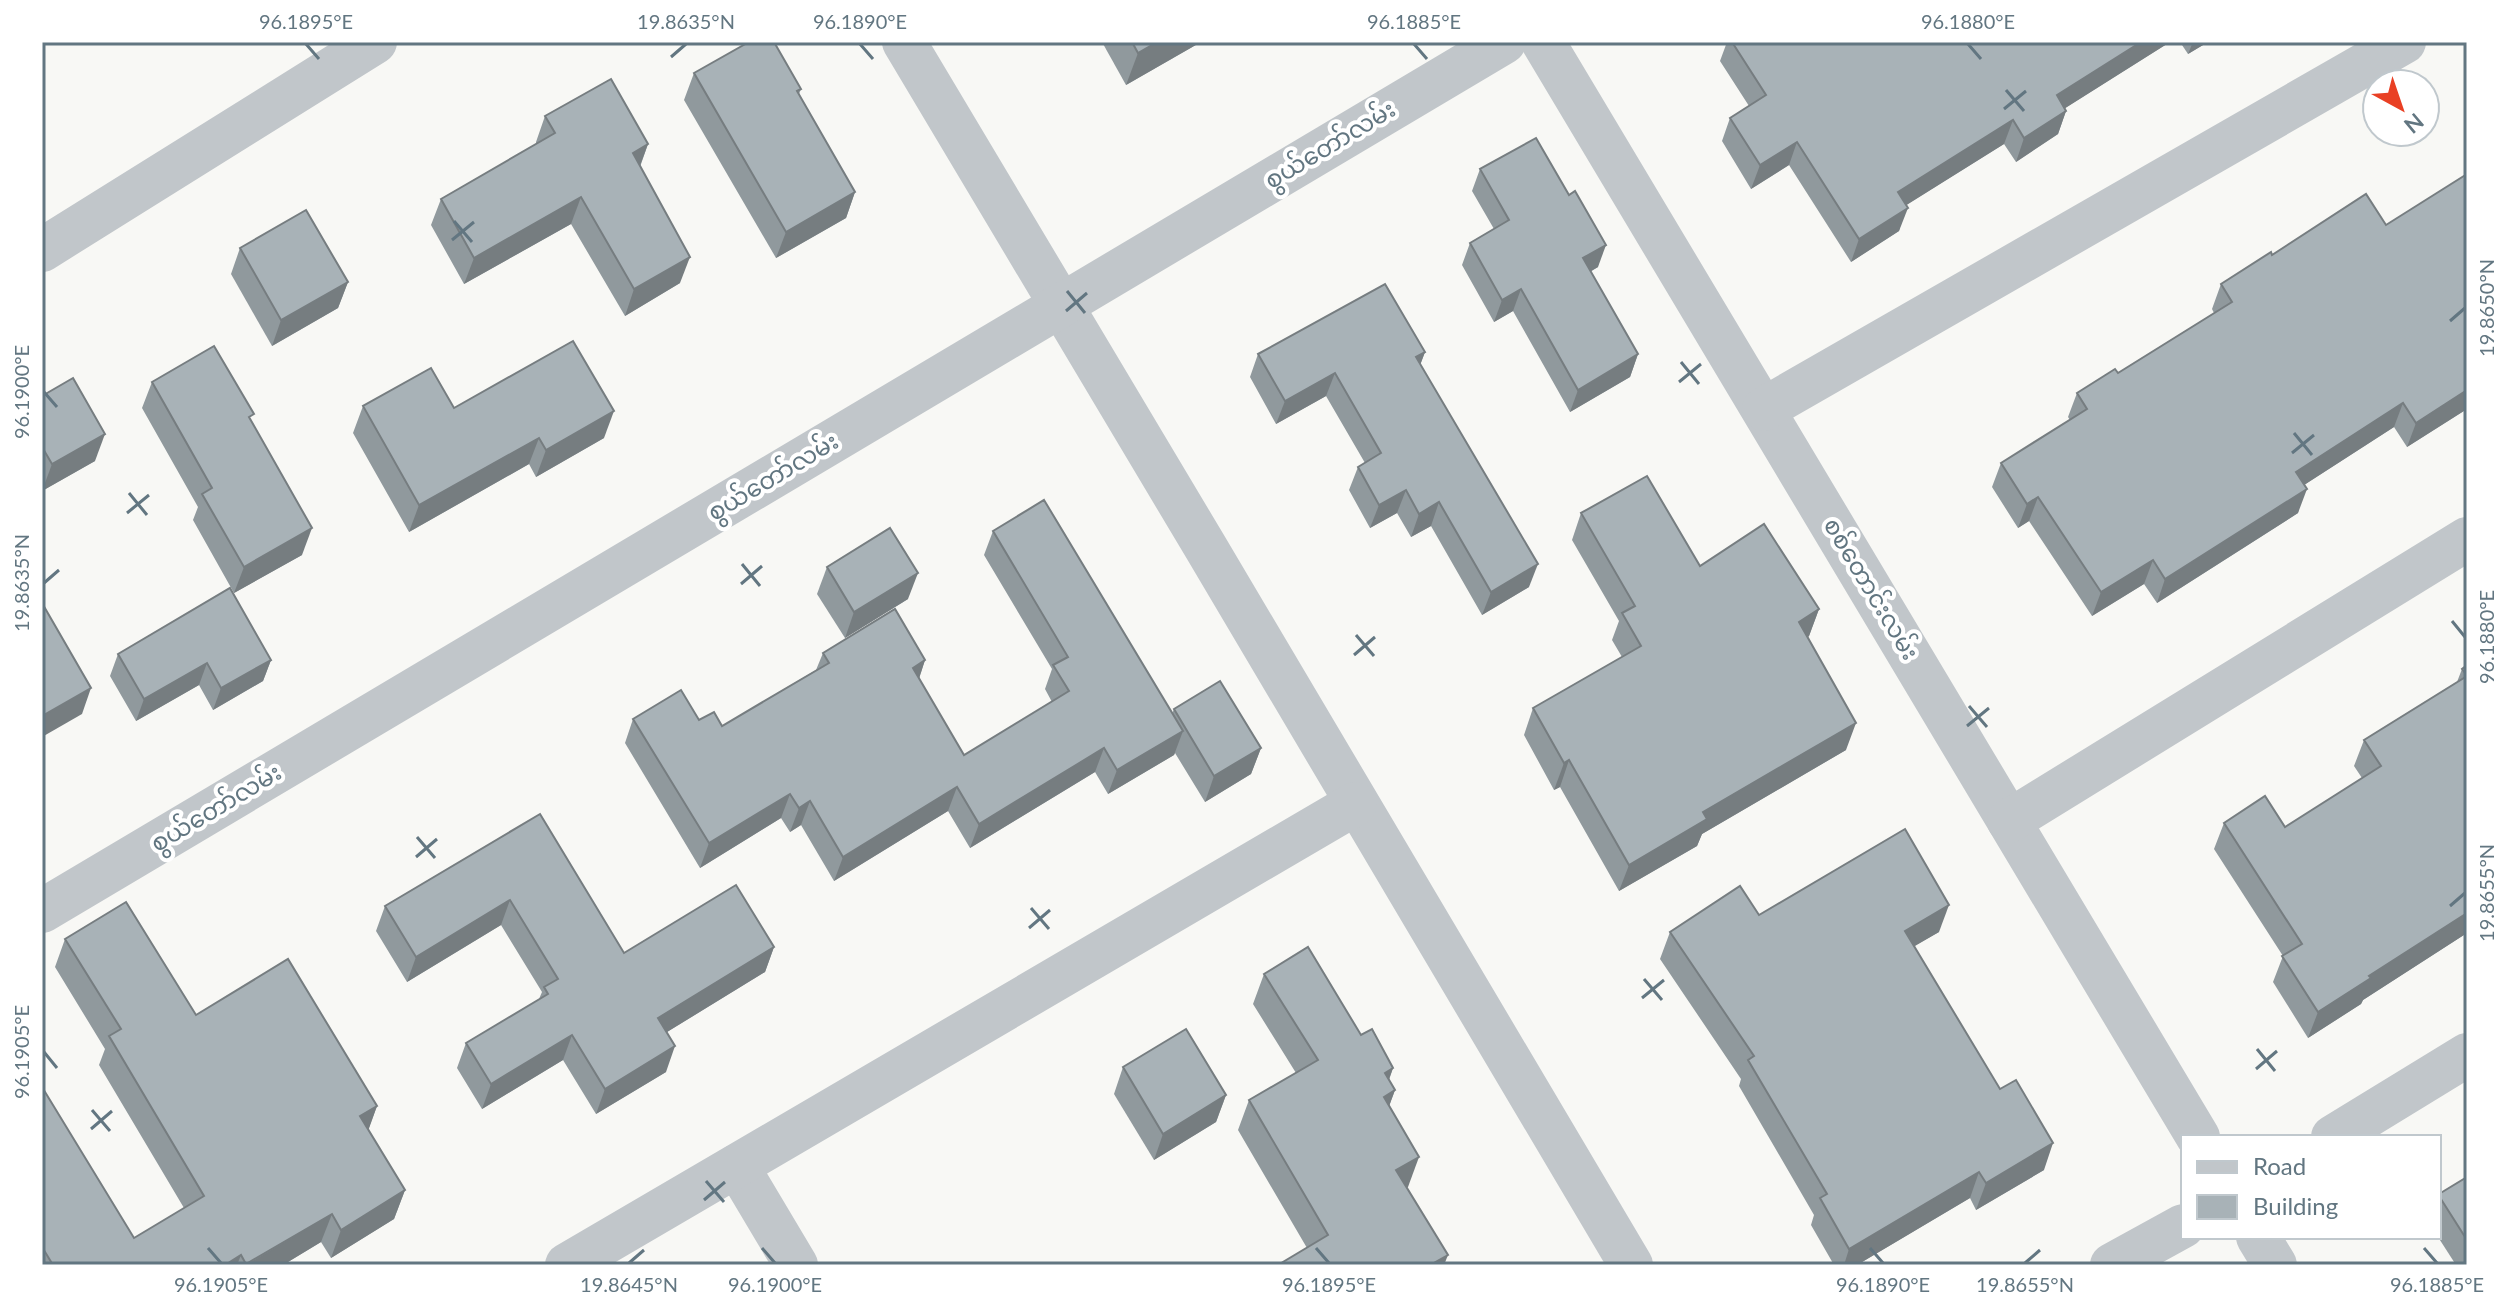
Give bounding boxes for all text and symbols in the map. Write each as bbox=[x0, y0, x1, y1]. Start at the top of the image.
text: 96.1895°E bbox=[259, 9, 353, 33]
text: 19.8635°N bbox=[637, 9, 735, 33]
text: 96.1890°E bbox=[813, 9, 907, 33]
text: 96.1885°E bbox=[1367, 9, 1461, 33]
text: 96.1880°E bbox=[1921, 9, 2015, 33]
north arrow bbox=[2361, 68, 2441, 148]
street label: စွယ်တော်လမ်း bbox=[1259, 93, 1402, 198]
text: N bbox=[2399, 108, 2429, 139]
text: 19.8650°N bbox=[2474, 259, 2498, 357]
text: 96.1900°E bbox=[9, 345, 33, 439]
street label: စွယ်တော်လမ်း bbox=[702, 425, 845, 530]
street label: စစ်တောင်းလမ်း bbox=[1819, 512, 1926, 665]
text: 19.8635°N bbox=[9, 534, 33, 632]
text: 96.1880°E bbox=[2474, 590, 2498, 684]
street label: စွယ်တော်လမ်း bbox=[145, 756, 288, 861]
text: 19.8655°N bbox=[2474, 844, 2498, 942]
text: 96.1905°E bbox=[9, 1005, 33, 1099]
legend bbox=[2181, 1135, 2441, 1239]
text: Road bbox=[2253, 1151, 2306, 1180]
text: Building bbox=[2253, 1191, 2338, 1220]
text: 96.1905°E bbox=[174, 1272, 268, 1296]
text: 19.8645°N bbox=[580, 1272, 678, 1296]
text: 96.1900°E bbox=[728, 1272, 822, 1296]
text: 96.1895°E bbox=[1282, 1272, 1376, 1296]
text: 96.1890°E bbox=[1836, 1272, 1930, 1296]
text: 19.8655°N bbox=[1976, 1272, 2074, 1296]
text: 96.1885°E bbox=[2390, 1272, 2484, 1296]

